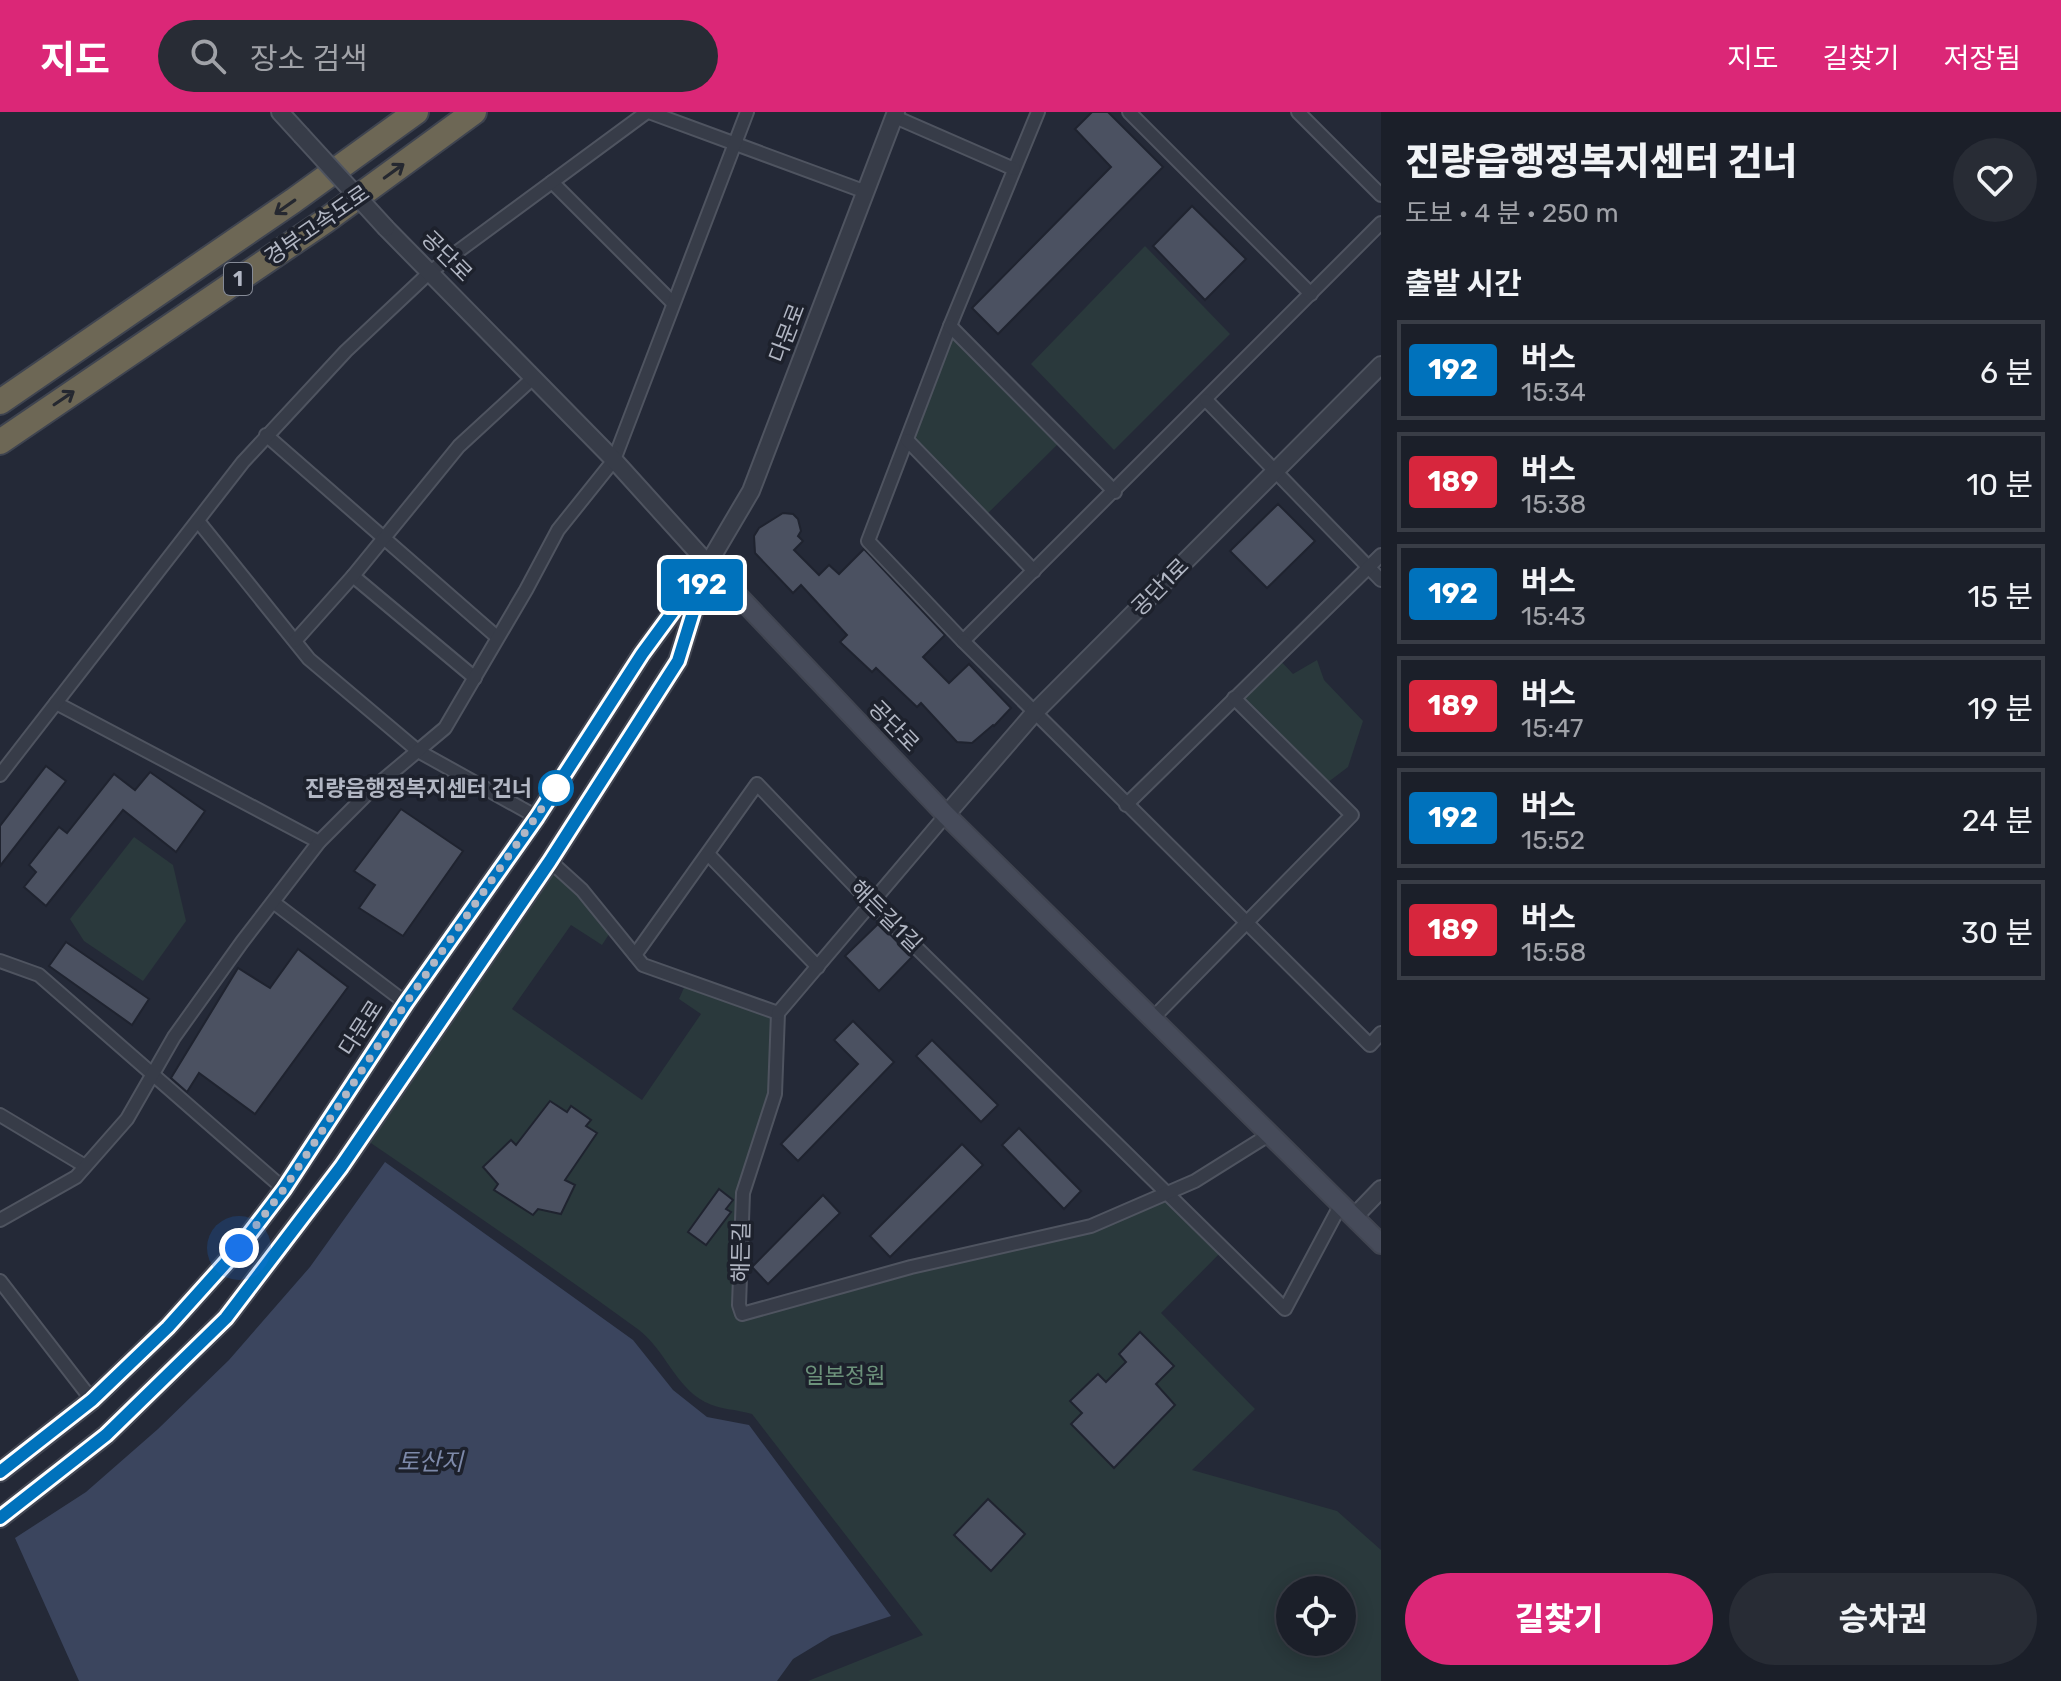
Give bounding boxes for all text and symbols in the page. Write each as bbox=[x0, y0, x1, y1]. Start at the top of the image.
search box bbox=[158, 20, 718, 92]
icon: search bbox=[186, 34, 230, 78]
text: 지도 bbox=[40, 37, 110, 83]
text: 장소 검색 bbox=[250, 41, 368, 77]
text: 지도 bbox=[1727, 42, 1778, 75]
text: 길찾기 bbox=[1822, 42, 1900, 75]
text: 저장됨 bbox=[1944, 42, 2021, 75]
button: heart bbox=[1953, 138, 2037, 222]
text: 진량읍행정복지센터 건너 bbox=[1405, 139, 1797, 185]
one-way arrow bbox=[382, 163, 404, 179]
street label: 경부고속도로 bbox=[260, 179, 374, 271]
text: 도보 · 4 분 · 250 m bbox=[1405, 198, 1619, 229]
one-way arrow bbox=[275, 199, 297, 215]
street label: 공단로 bbox=[416, 225, 478, 287]
road number: 1 bbox=[224, 263, 252, 295]
text: 출발 시간 bbox=[1405, 266, 1522, 302]
street label: 다문로 bbox=[764, 300, 810, 366]
text: 버스 bbox=[1521, 340, 1576, 376]
text: 192 bbox=[1428, 353, 1478, 386]
text: 6 분 bbox=[1980, 355, 2033, 391]
text: 15:34 bbox=[1521, 377, 1586, 408]
one-way arrow bbox=[53, 390, 75, 406]
text: 버스 bbox=[1521, 452, 1576, 488]
text: 189 bbox=[1428, 465, 1478, 498]
text: 10 분 bbox=[1966, 467, 2033, 503]
text: 15:38 bbox=[1521, 489, 1586, 520]
street label: 공단1로 bbox=[1126, 553, 1194, 621]
line badge: 192 bbox=[656, 559, 748, 611]
text: 버스 bbox=[1521, 564, 1576, 600]
text: 192 bbox=[677, 568, 727, 601]
text: 192 bbox=[1428, 577, 1478, 610]
text: 15 분 bbox=[1967, 579, 2033, 615]
text: 15:43 bbox=[1521, 601, 1586, 632]
text: 버스 bbox=[1521, 676, 1576, 712]
text: 189 bbox=[1428, 689, 1478, 722]
text: 19 분 bbox=[1967, 691, 2033, 727]
street label: 공단로 bbox=[863, 695, 925, 757]
text: 15:47 bbox=[1521, 713, 1583, 744]
marker: 진량읍행정복지센터 건너 bbox=[539, 771, 573, 805]
place label: 진량읍행정복지센터 건너 bbox=[305, 775, 532, 802]
text: 버스 bbox=[1521, 788, 1576, 824]
text: 192 bbox=[1428, 801, 1478, 834]
text: 24 분 bbox=[1962, 803, 2033, 839]
text: 15:52 bbox=[1521, 825, 1585, 856]
street label: 해든길1길 bbox=[844, 874, 928, 958]
text: 버스 bbox=[1521, 900, 1576, 936]
text: 189 bbox=[1428, 913, 1478, 946]
text: 30 분 bbox=[1961, 915, 2033, 951]
text: 15:58 bbox=[1521, 937, 1586, 968]
street label: 다문로 bbox=[333, 995, 389, 1061]
street label: 해든길 bbox=[727, 1221, 755, 1283]
your location bbox=[219, 1228, 259, 1268]
park label: 일본정원 bbox=[805, 1362, 885, 1389]
water label: 토산지 bbox=[397, 1448, 465, 1476]
button: 길찾기 bbox=[1405, 1573, 1713, 1665]
button: 승차권 bbox=[1729, 1573, 2037, 1665]
map controls bbox=[1276, 1576, 1356, 1656]
button: locate bbox=[1276, 1576, 1356, 1656]

